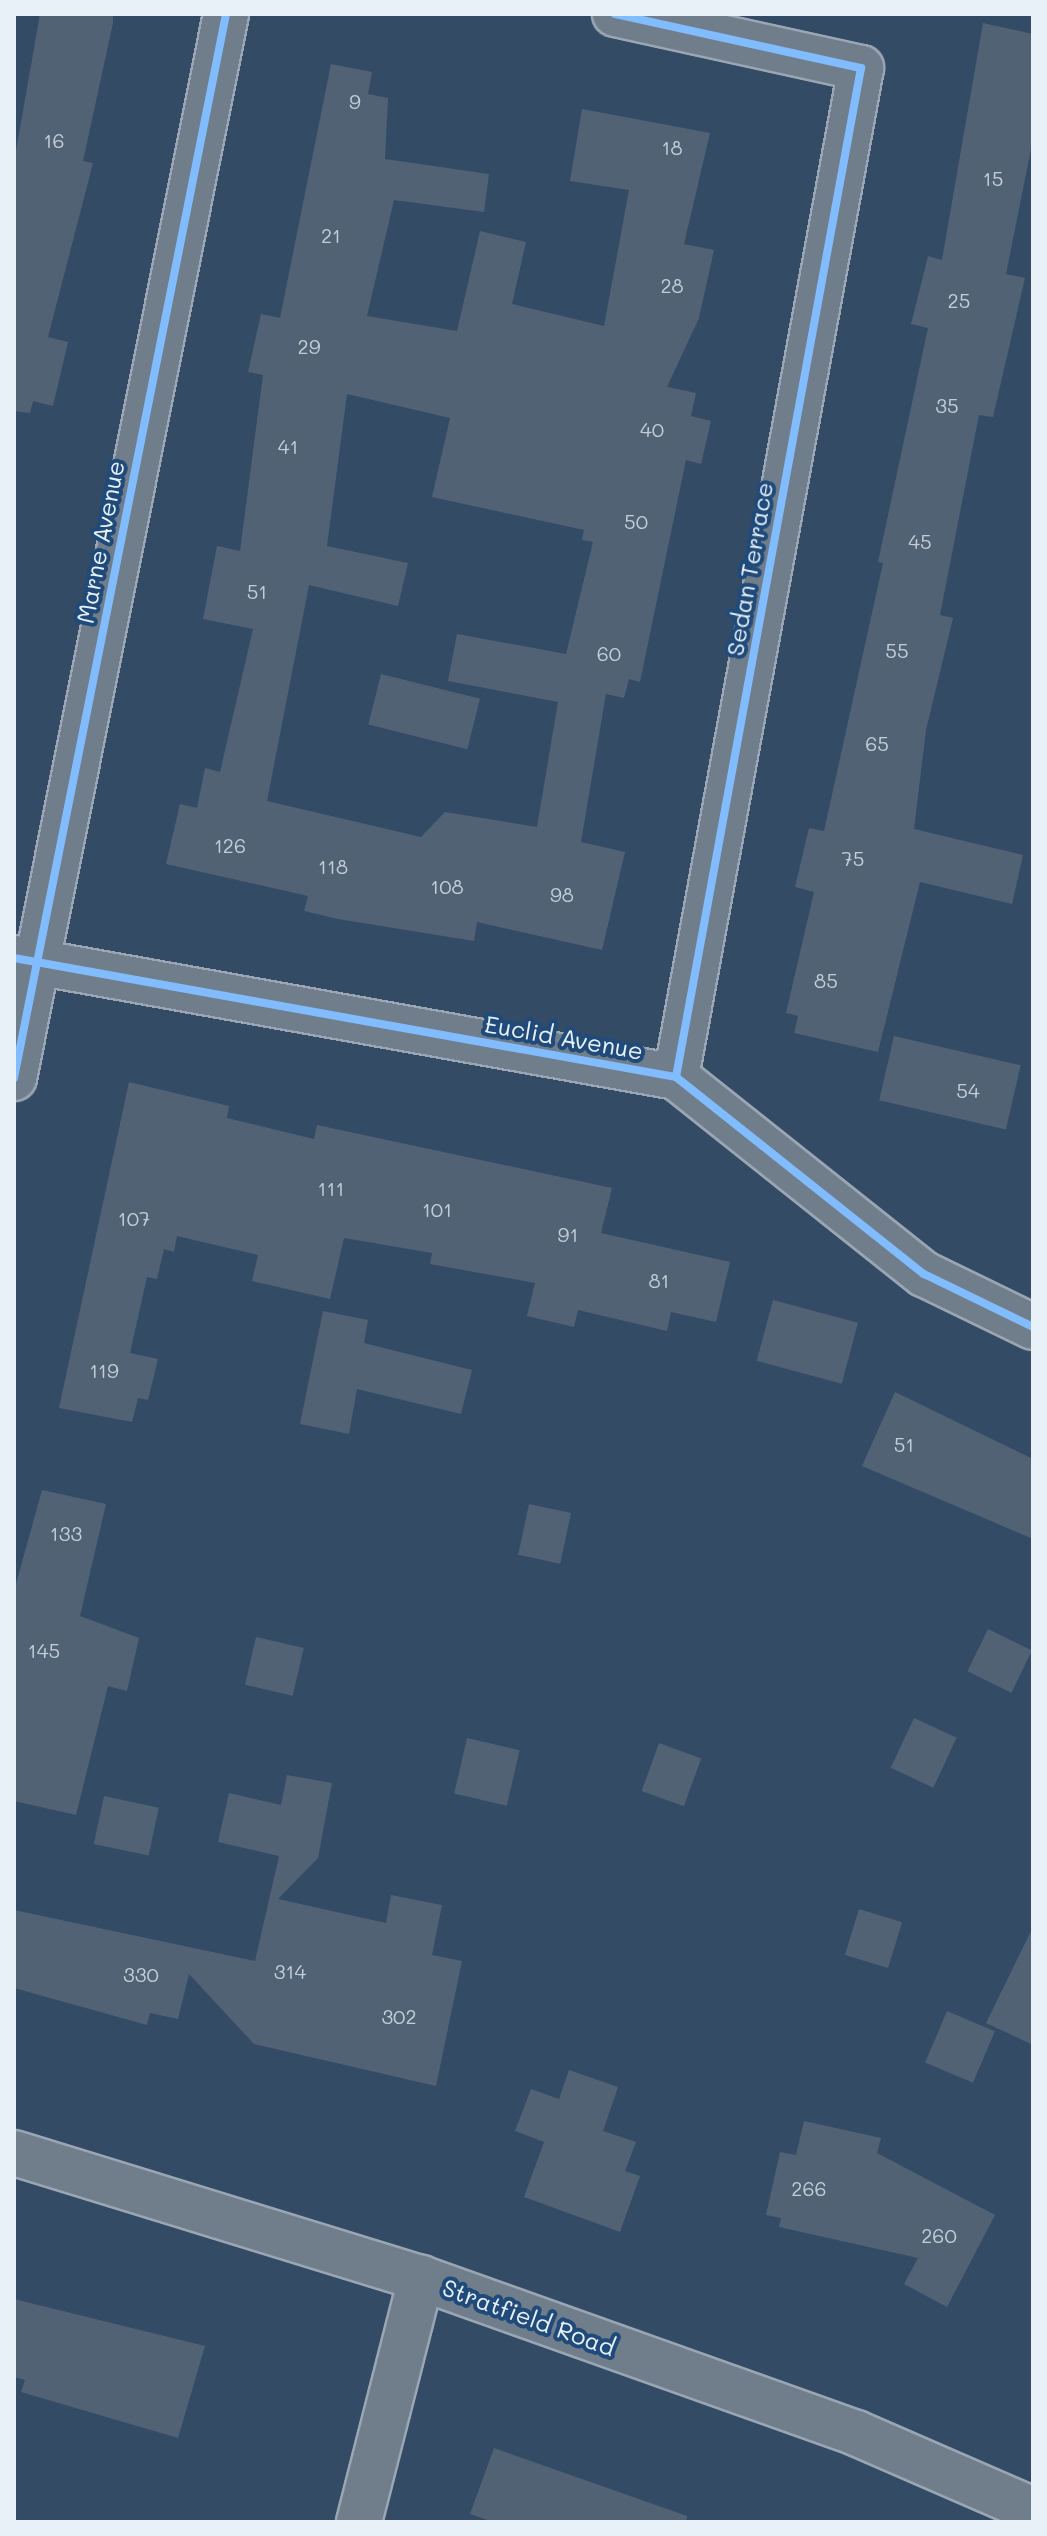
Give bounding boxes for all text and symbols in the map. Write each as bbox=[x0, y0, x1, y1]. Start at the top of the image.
house number: 9 bbox=[349, 89, 361, 113]
house number: 16 bbox=[43, 128, 65, 152]
house number: 18 bbox=[661, 135, 683, 159]
house number: 15 bbox=[983, 166, 1003, 190]
house number: 21 bbox=[321, 223, 341, 247]
house number: 28 bbox=[660, 273, 684, 297]
house number: 25 bbox=[948, 288, 970, 312]
house number: 29 bbox=[298, 334, 320, 358]
house number: 35 bbox=[935, 393, 959, 417]
house number: 40 bbox=[640, 417, 664, 441]
house number: 41 bbox=[278, 434, 298, 458]
street label: Marne Avenue bbox=[70, 458, 130, 626]
street label: Sedan Terrace bbox=[720, 480, 778, 658]
house number: 50 bbox=[624, 509, 648, 533]
house number: 45 bbox=[908, 529, 932, 553]
house number: 51 bbox=[247, 579, 267, 603]
house number: 55 bbox=[885, 638, 909, 662]
house number: 60 bbox=[597, 641, 621, 665]
house number: 65 bbox=[865, 731, 889, 755]
house number: 126 bbox=[214, 833, 246, 857]
house number: 75 bbox=[842, 846, 864, 870]
house number: 118 bbox=[318, 854, 348, 878]
house number: 108 bbox=[430, 874, 464, 898]
house number: 98 bbox=[550, 882, 574, 906]
house number: 85 bbox=[814, 968, 838, 992]
street label: Euclid Avenue bbox=[483, 1009, 645, 1065]
house number: 54 bbox=[956, 1078, 980, 1102]
house number: 111 bbox=[318, 1176, 344, 1200]
house number: 101 bbox=[422, 1197, 452, 1221]
house number: 107 bbox=[118, 1206, 150, 1230]
house number: 91 bbox=[558, 1222, 578, 1246]
house number: 81 bbox=[648, 1268, 670, 1292]
house number: 119 bbox=[89, 1358, 119, 1382]
house number: 51 bbox=[894, 1432, 914, 1456]
house number: 133 bbox=[50, 1521, 82, 1545]
house number: 145 bbox=[28, 1638, 60, 1662]
house number: 314 bbox=[274, 1959, 306, 1983]
house number: 330 bbox=[123, 1962, 159, 1986]
house number: 302 bbox=[381, 2004, 417, 2028]
house number: 266 bbox=[791, 2176, 827, 2200]
house number: 260 bbox=[921, 2223, 957, 2247]
street label: Stratfield Road bbox=[439, 2272, 619, 2362]

